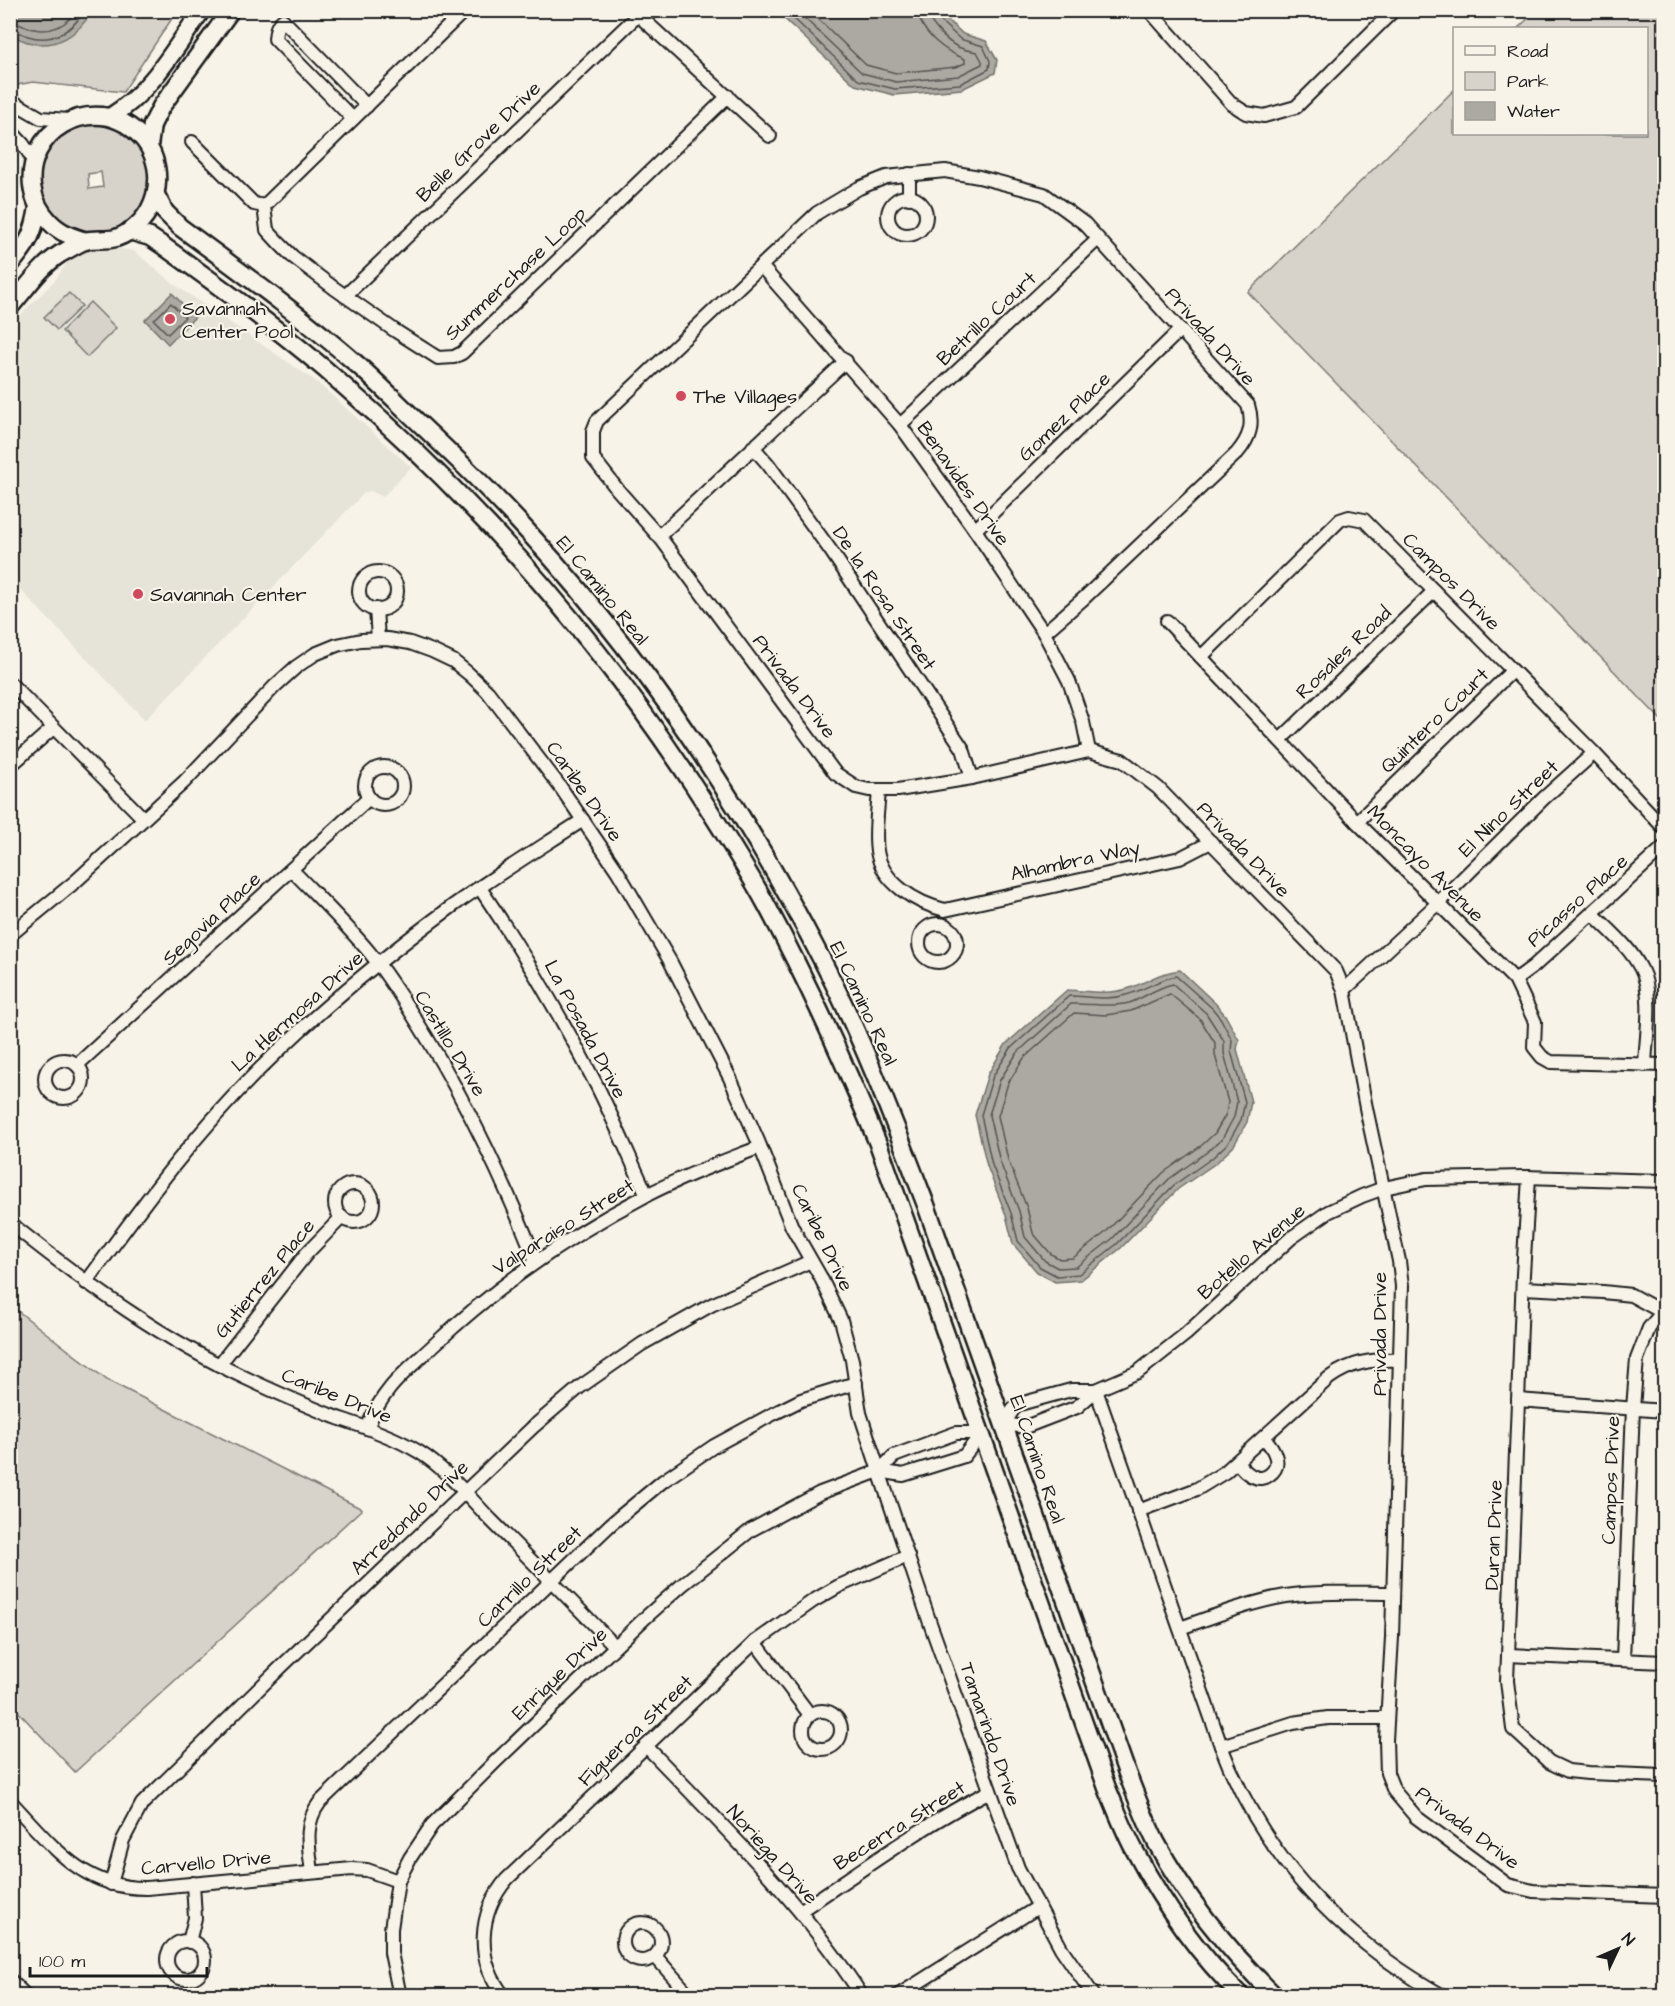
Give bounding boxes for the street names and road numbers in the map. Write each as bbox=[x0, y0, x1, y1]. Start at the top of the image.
street label: Belle Grove Drive bbox=[410, 75, 547, 209]
street label: Summerchase Loop bbox=[438, 200, 593, 347]
street label: Betrillo Court bbox=[931, 265, 1043, 372]
street label: Privada Drive bbox=[1158, 281, 1262, 392]
street label: Gomez Place bbox=[1012, 365, 1117, 468]
street label: Benavides Drive bbox=[910, 416, 1017, 552]
street label: De la Rosa Street bbox=[825, 521, 943, 676]
street label: Campos Drive bbox=[1396, 526, 1507, 637]
street label: El Camino Real bbox=[549, 530, 655, 651]
street label: Rosales Road bbox=[1289, 600, 1398, 706]
street label: Privada Drive bbox=[746, 629, 843, 745]
street label: Quintero Court bbox=[1374, 662, 1495, 780]
street label: Caribe Drive bbox=[539, 736, 629, 848]
street label: El Nino Street bbox=[1452, 754, 1565, 864]
street label: Privada Drive bbox=[1190, 795, 1297, 904]
street label: Moncayo Avenue bbox=[1360, 799, 1490, 930]
street label: Alhambra Way bbox=[1008, 834, 1143, 889]
street label: Picasso Place bbox=[1521, 848, 1635, 954]
street label: Segovia Place bbox=[156, 865, 268, 973]
street label: El Camino Real bbox=[822, 937, 904, 1070]
street label: La Hermosa Drive bbox=[225, 945, 370, 1079]
street label: La Posada Drive bbox=[537, 955, 633, 1104]
street label: Castillo Drive bbox=[407, 985, 493, 1102]
street label: Valparaiso Street bbox=[487, 1172, 640, 1282]
street label: Caribe Drive bbox=[784, 1179, 860, 1296]
street label: Botello Avenue bbox=[1192, 1197, 1312, 1307]
street label: Gutierrez Place bbox=[208, 1213, 322, 1344]
street label: Privada Drive bbox=[1366, 1272, 1394, 1396]
street label: Caribe Drive bbox=[277, 1361, 396, 1431]
street label: El Camino Real bbox=[1002, 1392, 1072, 1527]
street label: Campos Drive bbox=[1595, 1415, 1627, 1545]
street label: Arredondo Drive bbox=[344, 1454, 475, 1582]
street label: Duran Drive bbox=[1478, 1479, 1510, 1591]
street label: Carrillo Street bbox=[471, 1519, 589, 1634]
street label: Enrique Drive bbox=[506, 1621, 614, 1727]
street label: Tamarindo Drive bbox=[952, 1659, 1028, 1810]
street label: Figueroa Street bbox=[572, 1668, 700, 1794]
street label: Becerra Street bbox=[828, 1774, 971, 1878]
street label: Privada Drive bbox=[1409, 1779, 1525, 1876]
street label: Noriega Drive bbox=[719, 1799, 825, 1911]
street label: Carvello Drive bbox=[140, 1843, 272, 1883]

